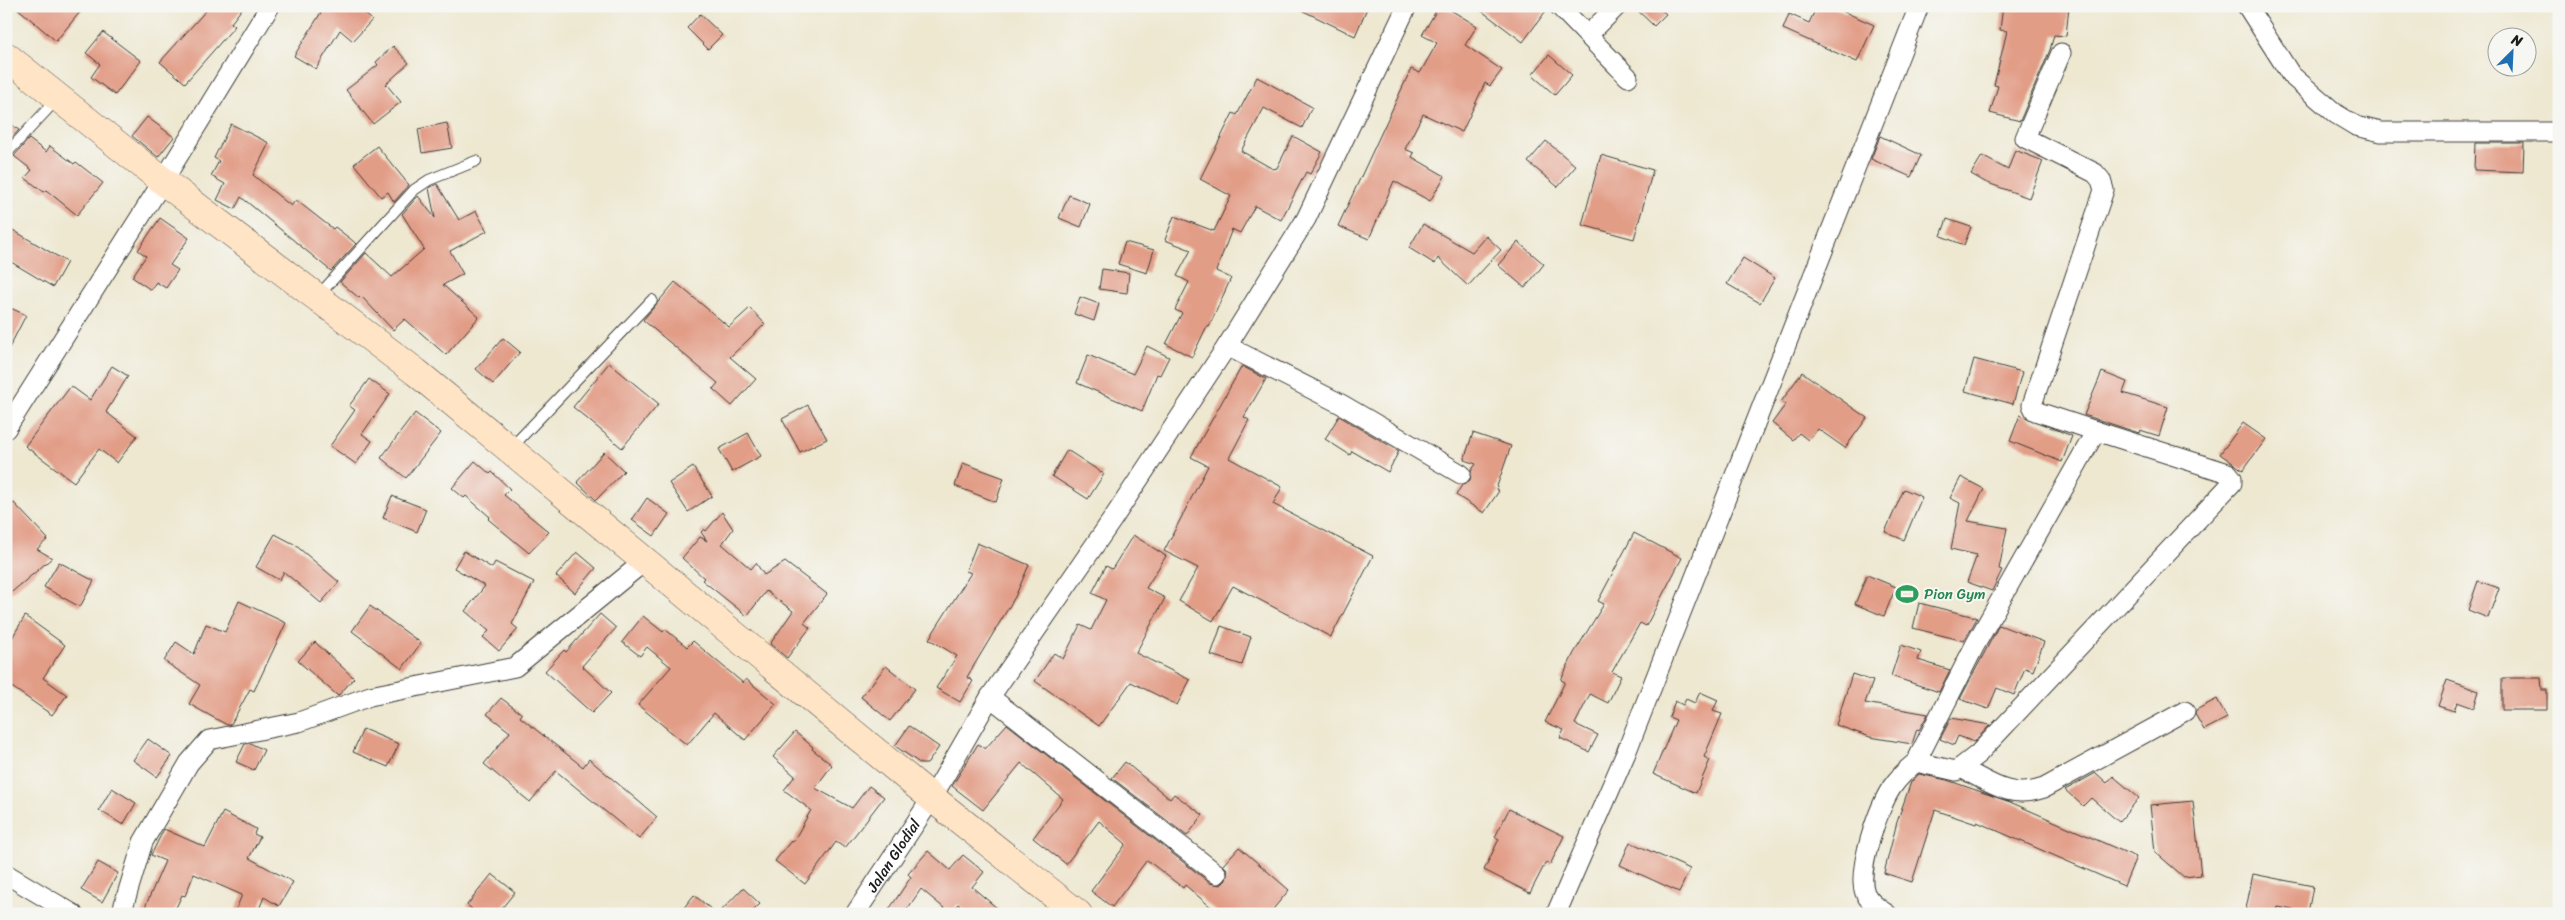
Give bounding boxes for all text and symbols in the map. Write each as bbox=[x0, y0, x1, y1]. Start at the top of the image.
text: N bbox=[2507, 27, 2527, 54]
north arrow bbox=[2488, 28, 2538, 78]
sports icon: Pion Gym bbox=[1894, 581, 1920, 607]
place label: Pion Gym bbox=[1924, 581, 1986, 607]
street label: Jalan Glodial bbox=[859, 813, 928, 898]

